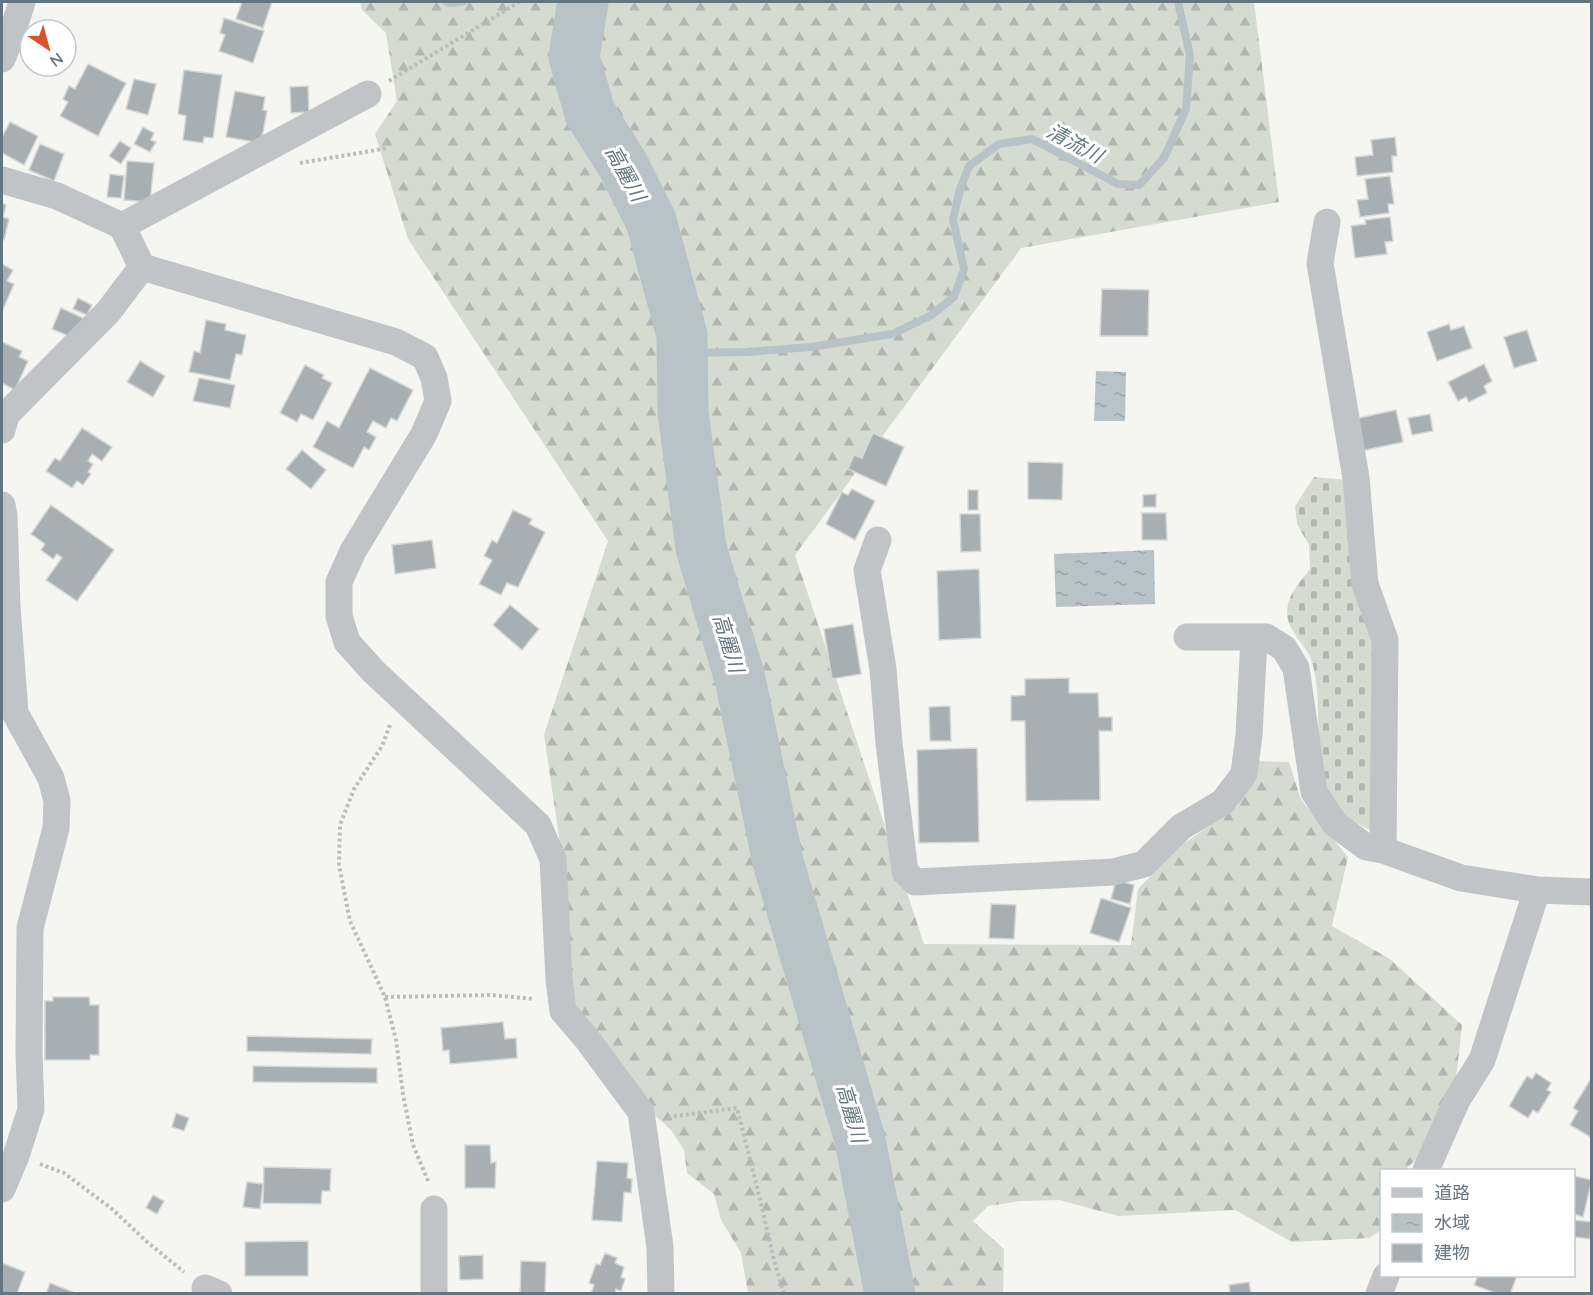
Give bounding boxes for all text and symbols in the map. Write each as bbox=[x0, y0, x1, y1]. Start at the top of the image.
north arrow bbox=[18, 18, 78, 78]
text: N bbox=[46, 49, 67, 72]
water label: 清流川 bbox=[1043, 118, 1109, 169]
water label: 高麗川 bbox=[601, 141, 652, 207]
water label: 高麗川 bbox=[708, 611, 750, 677]
water label: 高麗川 bbox=[832, 1081, 873, 1147]
legend bbox=[1380, 1169, 1575, 1277]
text: 道路 bbox=[1434, 1181, 1470, 1204]
text: 水域 bbox=[1434, 1211, 1470, 1234]
text: 建物 bbox=[1434, 1241, 1470, 1264]

